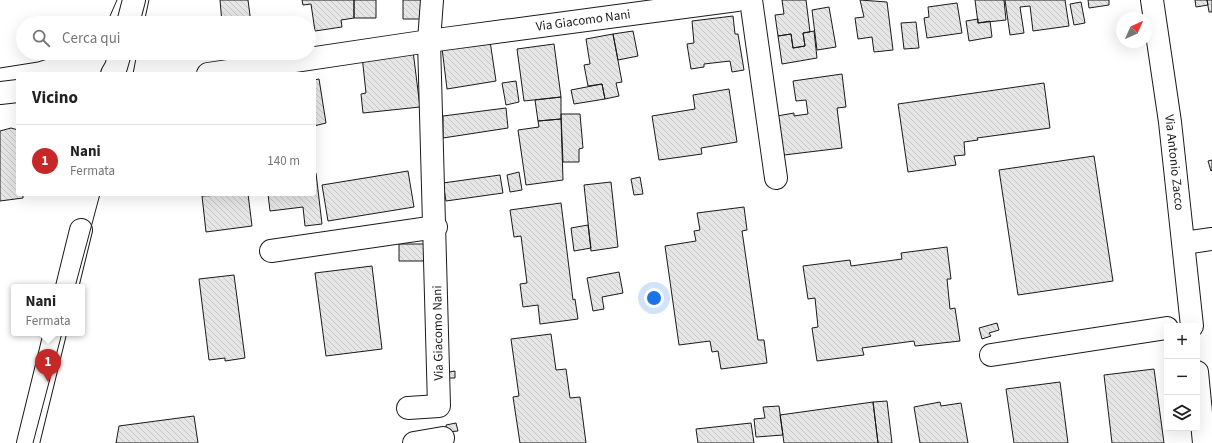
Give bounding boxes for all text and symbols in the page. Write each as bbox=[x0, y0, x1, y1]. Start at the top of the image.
street label: Via Giacomo Nani bbox=[535, 5, 632, 36]
north arrow bbox=[1116, 12, 1152, 48]
search box bbox=[16, 16, 316, 60]
icon: search bbox=[30, 27, 52, 49]
text: Cerca qui bbox=[62, 28, 121, 49]
text: Vicino bbox=[32, 86, 78, 110]
street label: Via Antonio Zacco bbox=[1160, 113, 1188, 211]
text: Nani bbox=[70, 141, 101, 162]
text: 1 bbox=[42, 152, 48, 170]
text: 140 m bbox=[267, 152, 300, 170]
text: Fermata bbox=[70, 162, 115, 180]
popup bbox=[11, 284, 85, 336]
street label: Via Giacomo Nani bbox=[428, 285, 448, 381]
your location bbox=[644, 288, 664, 308]
text: Nani bbox=[25, 291, 56, 312]
text: Fermata bbox=[25, 312, 71, 330]
map controls bbox=[1164, 323, 1200, 431]
button: + bbox=[1164, 323, 1200, 359]
pin: 1 bbox=[35, 349, 61, 382]
button: − bbox=[1164, 359, 1200, 395]
button: layers bbox=[1164, 395, 1200, 431]

